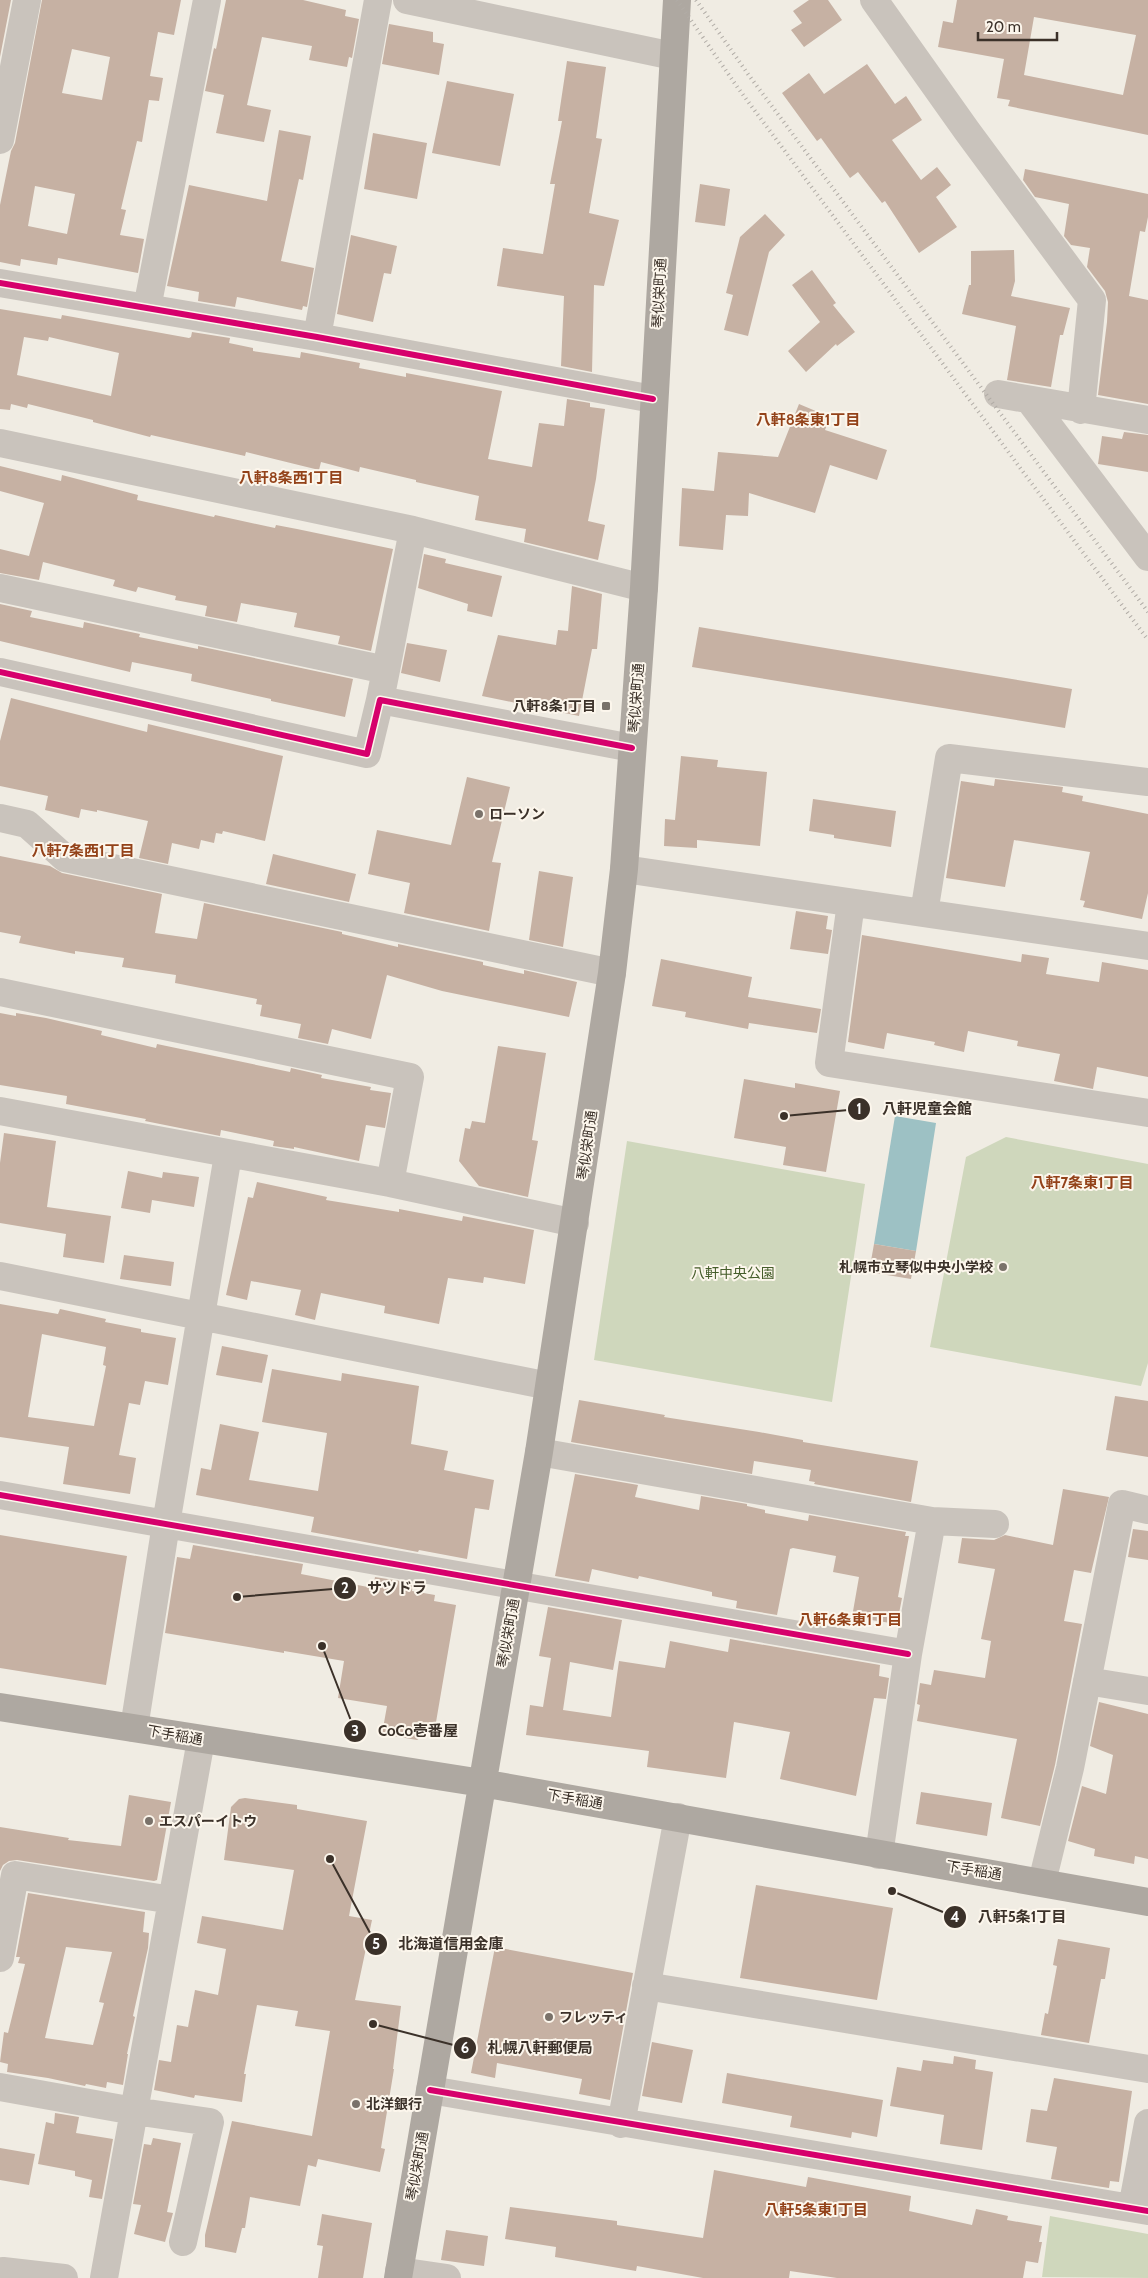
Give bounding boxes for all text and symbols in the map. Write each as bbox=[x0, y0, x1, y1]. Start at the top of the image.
scale bar bbox=[978, 10, 1057, 42]
text: 20 m bbox=[986, 18, 1021, 36]
street label: 琴似栄町通 bbox=[648, 258, 670, 328]
district label: 八軒8条東1丁目 bbox=[756, 411, 860, 429]
district label: 八軒8条西1丁目 bbox=[239, 469, 343, 487]
street label: 琴似栄町通 bbox=[625, 662, 647, 734]
place label: 八軒8条1丁目 bbox=[512, 697, 596, 715]
marker: 八軒8条1丁目 bbox=[600, 700, 612, 712]
place label: ローソン bbox=[489, 805, 545, 823]
marker: ローソン bbox=[473, 808, 485, 820]
district label: 八軒7条西1丁目 bbox=[31, 842, 135, 860]
callout: 八軒児童会館 bbox=[847, 1094, 982, 1124]
text: 1 bbox=[856, 1100, 862, 1118]
text: 八軒児童会館 bbox=[882, 1100, 972, 1118]
street label: 琴似栄町通 bbox=[573, 1109, 601, 1181]
district label: 八軒7条東1丁目 bbox=[1030, 1174, 1134, 1192]
place label: 札幌市立琴似中央小学校 bbox=[839, 1258, 993, 1276]
marker: 札幌市立琴似中央小学校 bbox=[997, 1261, 1009, 1273]
park label: 八軒中央公園 bbox=[691, 1264, 775, 1282]
callout: サツドラ bbox=[332, 1573, 437, 1603]
text: 2 bbox=[341, 1579, 349, 1597]
text: サツドラ bbox=[367, 1579, 427, 1597]
street label: 琴似栄町通 bbox=[493, 1597, 523, 1669]
district label: 八軒6条東1丁目 bbox=[798, 1611, 902, 1629]
callout: CoCo壱番屋 bbox=[343, 1716, 467, 1746]
street label: 下手稲通 bbox=[146, 1721, 204, 1749]
text: 3 bbox=[351, 1722, 359, 1740]
text: CoCo壱番屋 bbox=[378, 1722, 458, 1740]
street label: 下手稲通 bbox=[546, 1785, 604, 1813]
place label: エスパーイトウ bbox=[159, 1812, 257, 1830]
marker: エスパーイトウ bbox=[143, 1815, 155, 1827]
street label: 下手稲通 bbox=[945, 1857, 1003, 1883]
callout: 八軒5条1丁目 bbox=[943, 1902, 1076, 1932]
text: 4 bbox=[950, 1908, 960, 1926]
text: 八軒5条1丁目 bbox=[978, 1908, 1066, 1926]
callout: 北海道信用金庫 bbox=[363, 1929, 513, 1959]
text: 5 bbox=[372, 1935, 380, 1953]
text: 北海道信用金庫 bbox=[398, 1935, 504, 1953]
place label: フレッティ bbox=[559, 2008, 628, 2026]
marker: フレッティ bbox=[543, 2011, 555, 2023]
callout: 札幌八軒郵便局 bbox=[453, 2033, 603, 2063]
text: 6 bbox=[461, 2039, 469, 2057]
text: 札幌八軒郵便局 bbox=[487, 2039, 593, 2057]
place label: 北洋銀行 bbox=[366, 2095, 422, 2113]
marker: 北洋銀行 bbox=[350, 2098, 362, 2110]
street label: 琴似栄町通 bbox=[402, 2130, 432, 2202]
district label: 八軒5条東1丁目 bbox=[764, 2201, 868, 2219]

